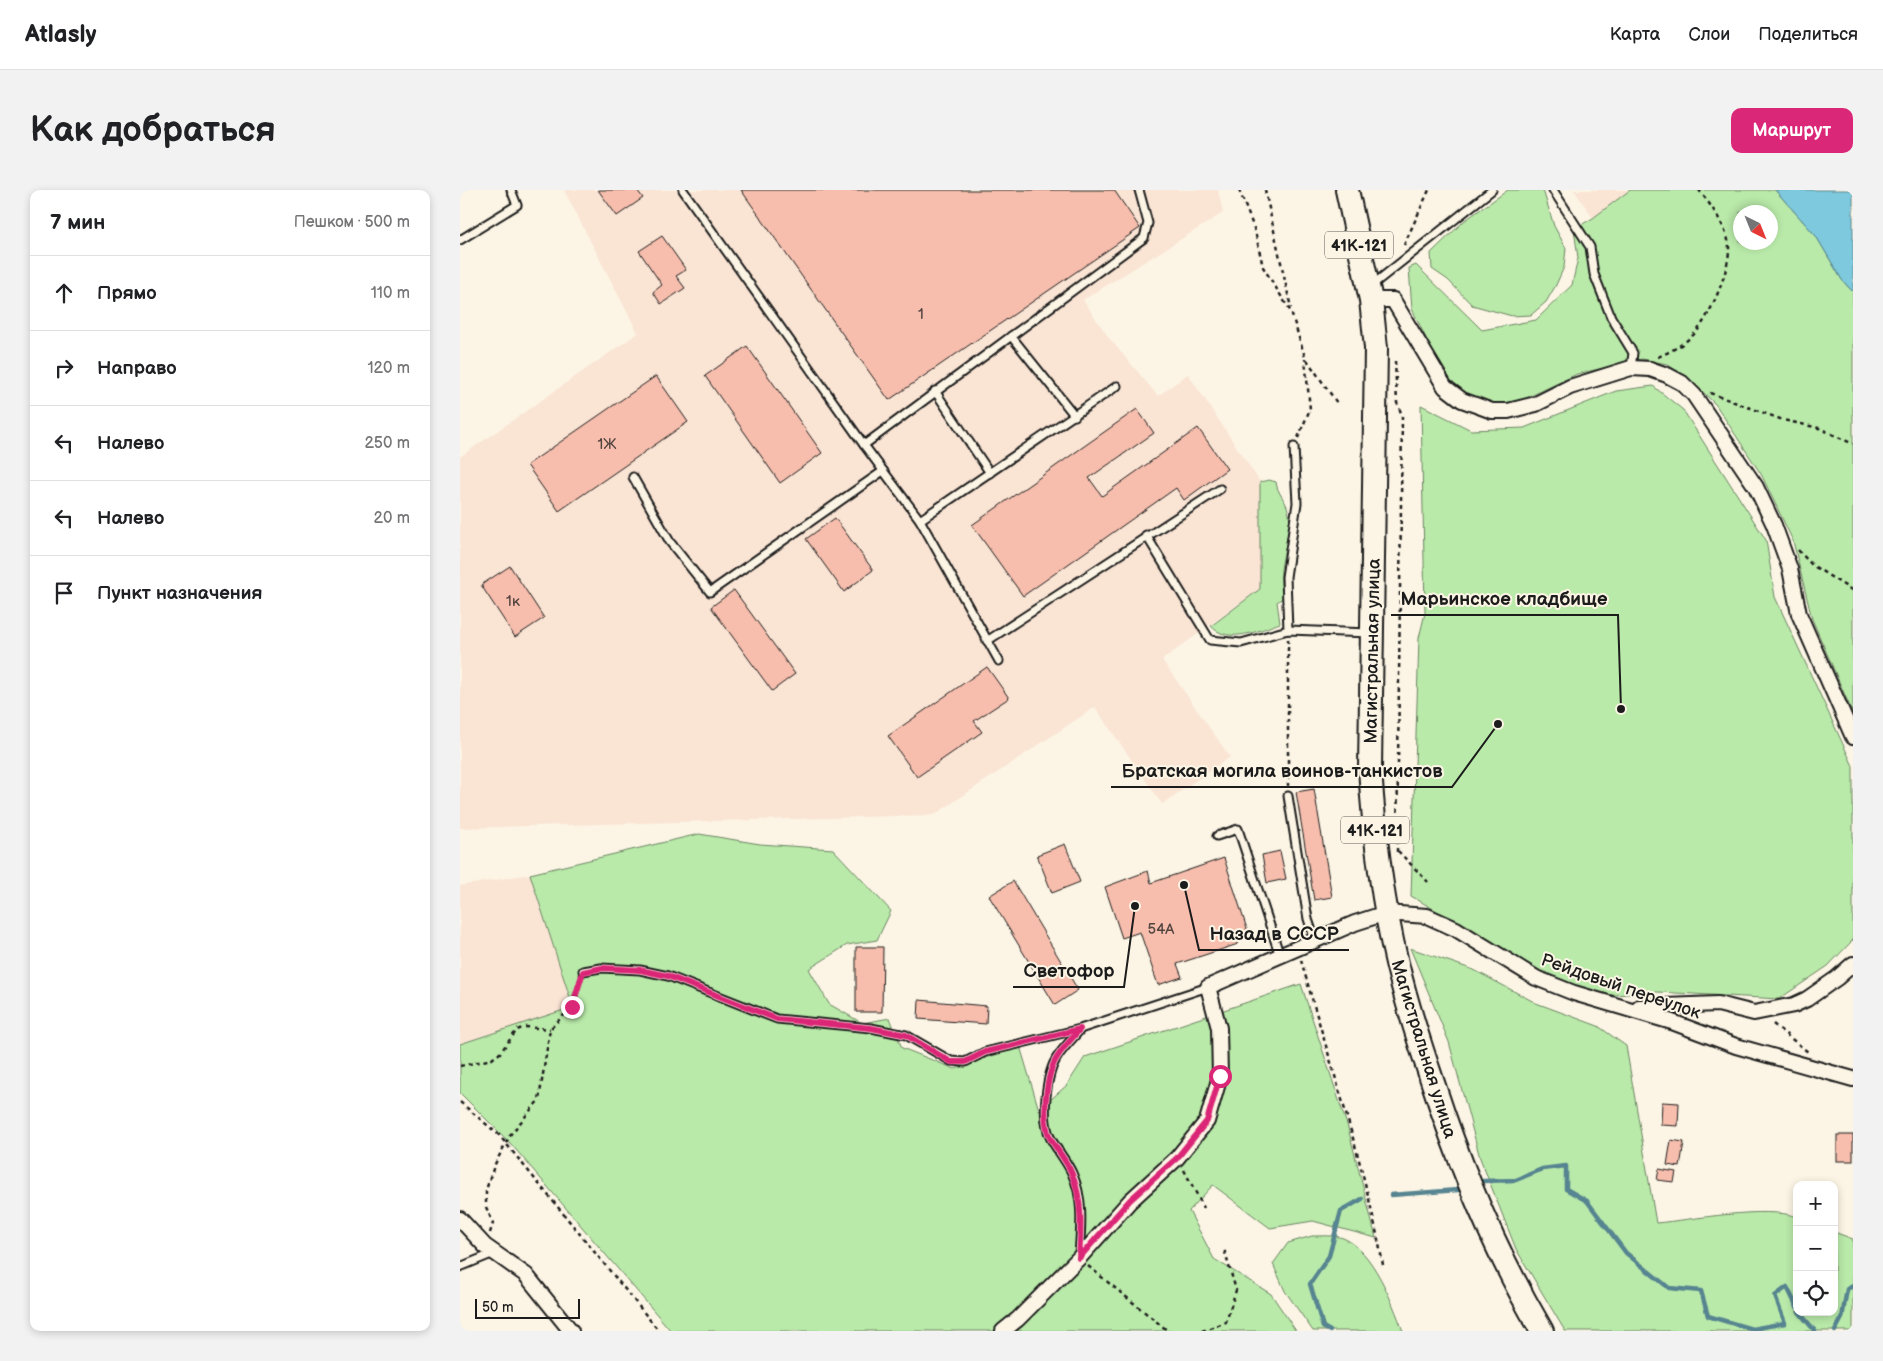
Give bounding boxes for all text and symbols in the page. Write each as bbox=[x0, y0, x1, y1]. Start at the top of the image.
text: Atlasly bbox=[25, 20, 96, 49]
text: Карта bbox=[1610, 24, 1660, 45]
text: Слои bbox=[1688, 24, 1730, 45]
text: Поделиться bbox=[1758, 24, 1858, 45]
button: Маршрут bbox=[1731, 108, 1853, 153]
text: Как добраться bbox=[30, 109, 276, 152]
north arrow bbox=[1733, 205, 1778, 250]
text: 7 мин bbox=[50, 210, 105, 235]
text: Пешком · 500 m bbox=[294, 213, 410, 232]
road number: 41К-121 bbox=[1325, 232, 1393, 258]
icon: ahead bbox=[50, 279, 78, 307]
text: Прямо bbox=[97, 282, 157, 305]
text: 110 m bbox=[371, 284, 410, 303]
house number: 1 bbox=[918, 305, 924, 324]
icon: right bbox=[50, 354, 78, 382]
text: Направо bbox=[97, 357, 177, 380]
text: 120 m bbox=[367, 359, 410, 378]
icon: left bbox=[50, 429, 78, 457]
text: Налево bbox=[97, 432, 164, 455]
text: 250 m bbox=[364, 434, 410, 453]
house number: 1Ж bbox=[598, 435, 616, 454]
icon: left bbox=[50, 504, 78, 532]
text: Налево bbox=[97, 507, 164, 530]
text: 20 m bbox=[374, 509, 410, 528]
street label: Магистральная улица bbox=[1360, 558, 1385, 744]
icon: arrive bbox=[50, 579, 78, 607]
callout: Марьинское кладбище bbox=[1391, 581, 1618, 615]
text: Пункт назначения bbox=[97, 582, 262, 605]
text: Марьинское кладбище bbox=[1401, 588, 1608, 611]
house number: 1к bbox=[506, 592, 520, 611]
callout: Братская могила воинов-танкистов bbox=[1111, 753, 1452, 787]
text: Братская могила воинов-танкистов bbox=[1121, 760, 1443, 783]
road number: 41К-121 bbox=[1341, 816, 1409, 844]
callout: Назад в СССР bbox=[1199, 916, 1349, 950]
house number: 54А bbox=[1148, 920, 1175, 939]
text: Назад в СССР bbox=[1209, 923, 1339, 946]
street label: Рейдовый переулок bbox=[1538, 949, 1704, 1024]
callout: Светофор bbox=[1013, 953, 1124, 987]
street label: Магистральная улица bbox=[1386, 957, 1461, 1141]
text: Светофор bbox=[1023, 960, 1115, 983]
route end bbox=[561, 996, 584, 1019]
route start bbox=[1209, 1065, 1232, 1088]
map controls bbox=[1793, 1181, 1838, 1316]
button: + bbox=[1793, 1181, 1838, 1226]
button: − bbox=[1793, 1226, 1838, 1271]
button: locate bbox=[1793, 1271, 1838, 1316]
scale bar bbox=[475, 1296, 580, 1319]
text: 50 m bbox=[482, 1299, 514, 1316]

